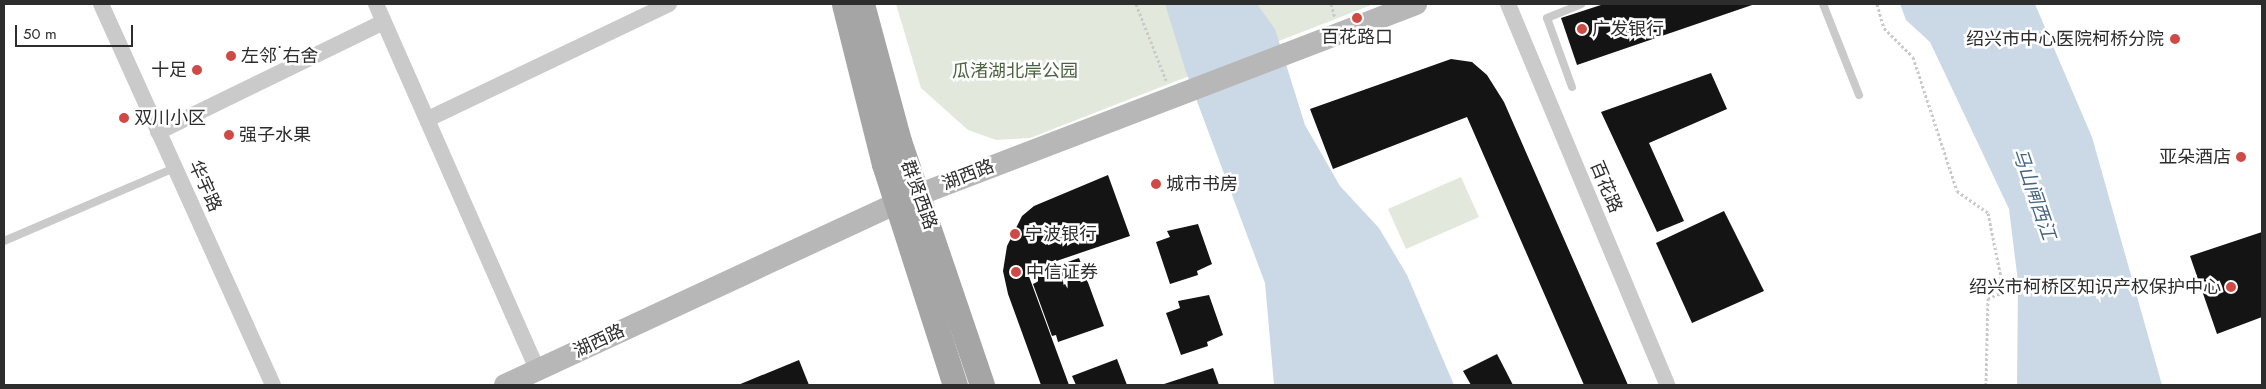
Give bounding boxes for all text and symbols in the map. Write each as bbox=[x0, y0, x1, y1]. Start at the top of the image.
marker: 百花路口 bbox=[1351, 12, 1363, 24]
scale bar bbox=[18, 15, 135, 47]
place label: 广发银行 bbox=[1592, 18, 1664, 40]
text: 50 m bbox=[23, 23, 57, 45]
marker: 广发银行 bbox=[1576, 23, 1588, 35]
place label: 百花路口 bbox=[1321, 26, 1393, 48]
place label: 绍兴市中心医院柯桥分院 bbox=[1966, 28, 2164, 50]
marker: 绍兴市中心医院柯桥分院 bbox=[2168, 32, 2182, 46]
place label: 左邻˙右舍 bbox=[241, 45, 318, 67]
marker: 左邻˙右舍 bbox=[225, 50, 237, 62]
place label: 十足 bbox=[151, 59, 187, 81]
park label: 瓜渚湖北岸公园 bbox=[952, 60, 1078, 82]
marker: 十足 bbox=[191, 64, 203, 76]
place label: 双川小区 bbox=[134, 107, 206, 129]
marker: 双川小区 bbox=[118, 112, 130, 124]
place label: 强子水果 bbox=[239, 124, 311, 146]
marker: 强子水果 bbox=[223, 129, 235, 141]
water label: 马山闸西江 bbox=[2008, 145, 2060, 243]
place label: 亚朵酒店 bbox=[2159, 146, 2231, 168]
marker: 亚朵酒店 bbox=[2235, 151, 2247, 163]
street label: 湖西路 bbox=[939, 155, 997, 195]
street label: 华宇路 bbox=[184, 157, 226, 215]
street label: 群贤西路 bbox=[897, 157, 941, 233]
street label: 百花路 bbox=[1586, 158, 1626, 216]
place label: 城市书房 bbox=[1166, 173, 1238, 195]
marker: 城市书房 bbox=[1150, 178, 1162, 190]
place label: 宁波银行 bbox=[1025, 223, 1097, 245]
marker: 宁波银行 bbox=[1009, 228, 1021, 240]
place label: 中信证券 bbox=[1026, 261, 1098, 283]
marker: 中信证券 bbox=[1010, 266, 1022, 278]
place label: 绍兴市柯桥区知识产权保护中心 bbox=[1969, 276, 2221, 298]
marker: 绍兴市柯桥区知识产权保护中心 bbox=[2225, 281, 2237, 293]
street label: 湖西路 bbox=[570, 320, 628, 362]

